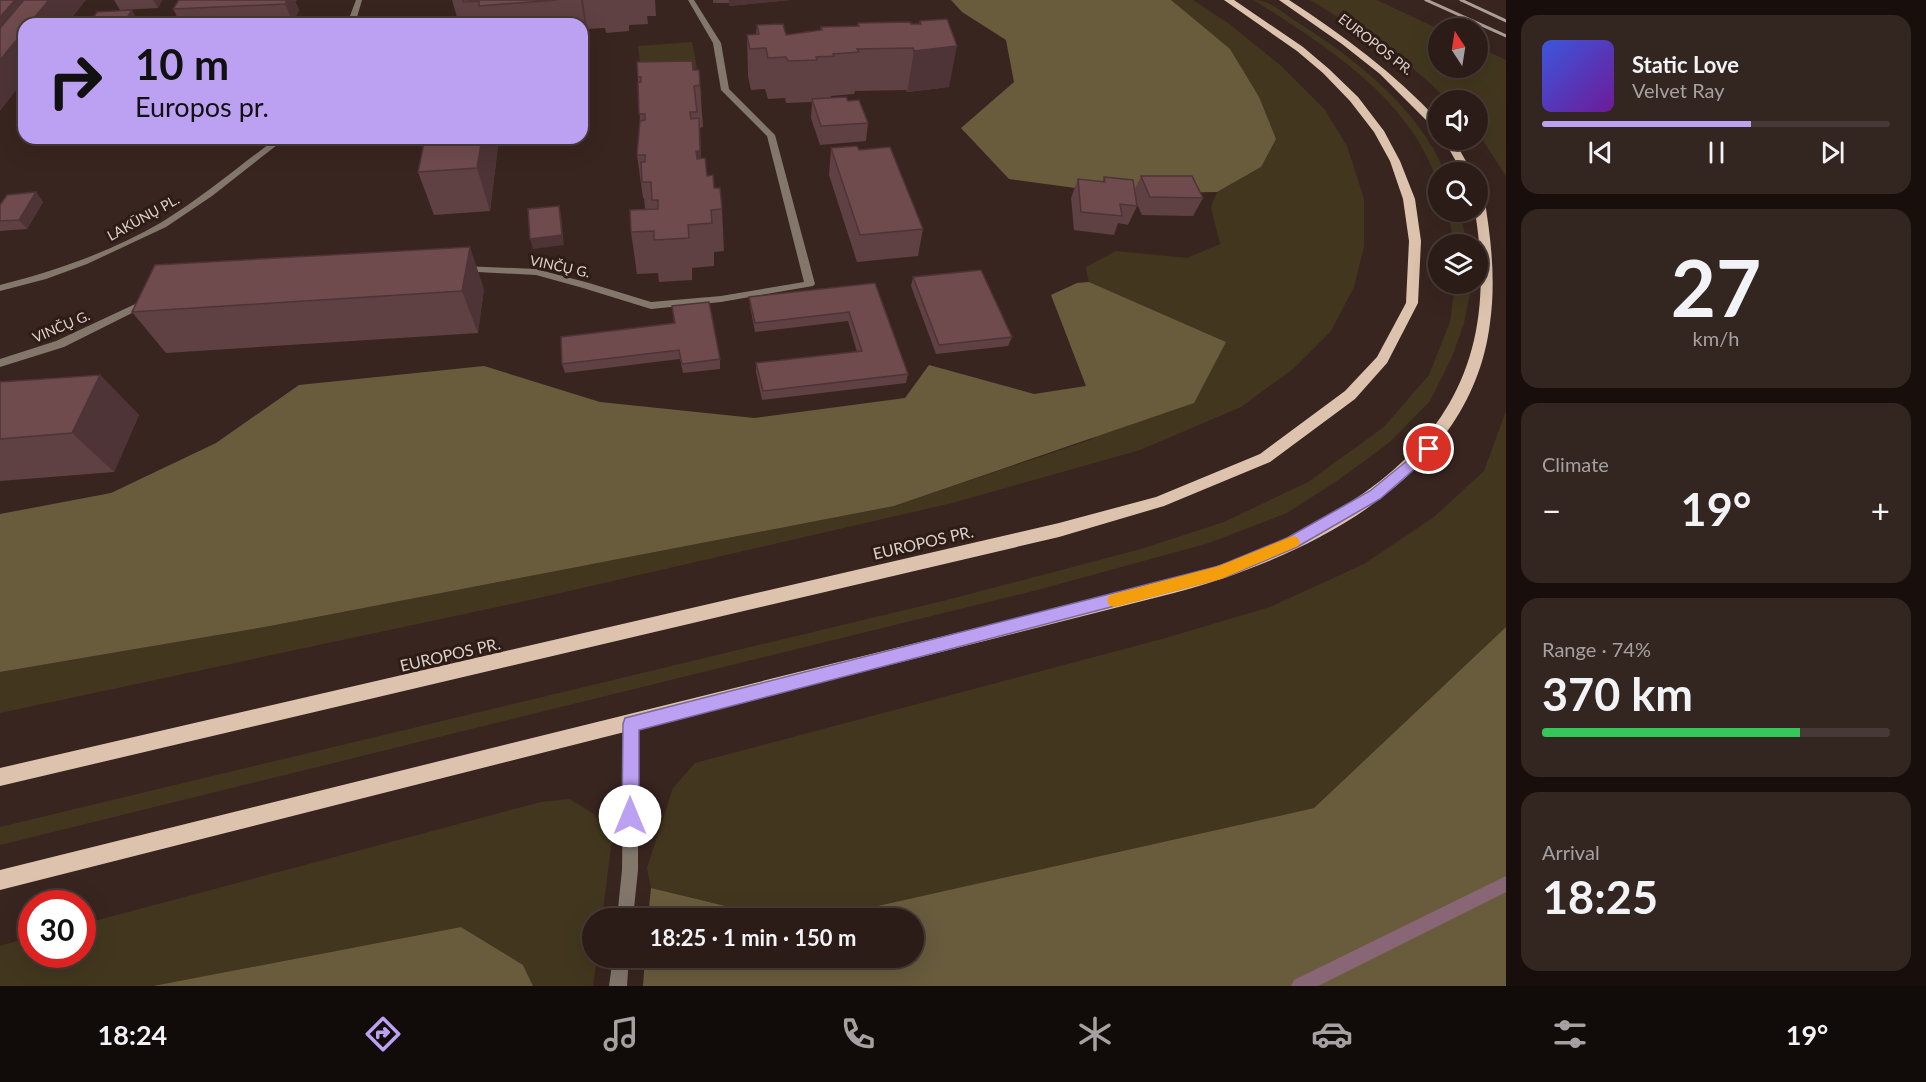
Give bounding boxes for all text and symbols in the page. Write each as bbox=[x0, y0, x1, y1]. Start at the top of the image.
street label: EUROPOS PR. bbox=[1335, 10, 1417, 78]
north arrow bbox=[1428, 18, 1488, 78]
map controls bbox=[1428, 18, 1488, 294]
text: 10 m bbox=[135, 39, 229, 89]
icon: right bbox=[36, 42, 114, 120]
text: Static Love bbox=[1632, 51, 1739, 78]
text: Velvet Ray bbox=[1632, 78, 1725, 102]
text: Europos pr. bbox=[135, 90, 269, 123]
button: sound bbox=[1428, 90, 1488, 150]
icon: previous bbox=[1584, 136, 1617, 169]
icon: pause bbox=[1700, 136, 1733, 169]
icon: next bbox=[1816, 136, 1849, 169]
button: search bbox=[1428, 162, 1488, 222]
street label: LAKŪNŲ PL. bbox=[104, 190, 182, 244]
button: layers bbox=[1428, 234, 1488, 294]
text: 27 bbox=[1671, 240, 1761, 334]
street label: VINČŲ G. bbox=[528, 251, 592, 281]
street label: VINČŲ G. bbox=[30, 306, 92, 346]
text: km/h bbox=[1693, 326, 1739, 350]
pin bbox=[1403, 423, 1454, 474]
icon: arrive bbox=[1412, 432, 1445, 465]
text: Climate bbox=[1542, 452, 1609, 476]
text: 19° bbox=[1681, 482, 1751, 536]
text: − bbox=[1542, 490, 1561, 530]
text: + bbox=[1871, 490, 1890, 530]
street label: EUROPOS PR. bbox=[871, 521, 975, 563]
street label: EUROPOS PR. bbox=[398, 633, 502, 675]
text: Range · 74% bbox=[1542, 637, 1651, 661]
text: 370 km bbox=[1542, 667, 1693, 721]
position arrow bbox=[598, 784, 662, 848]
text: Arrival bbox=[1542, 840, 1600, 864]
text: 18:25 bbox=[1542, 870, 1658, 924]
speed limit sign: 30 bbox=[18, 890, 96, 968]
text: 18:25 · 1 min · 150 m bbox=[650, 924, 856, 951]
icon: directions bbox=[362, 1013, 404, 1055]
icon: music bbox=[600, 1013, 642, 1055]
icon: phone bbox=[837, 1013, 879, 1055]
icon: climate bbox=[1074, 1013, 1116, 1055]
icon: car bbox=[1311, 1013, 1353, 1055]
icon: filters bbox=[1549, 1013, 1591, 1055]
text: 18:24 bbox=[98, 1018, 167, 1051]
text: 19° bbox=[1786, 1018, 1828, 1051]

